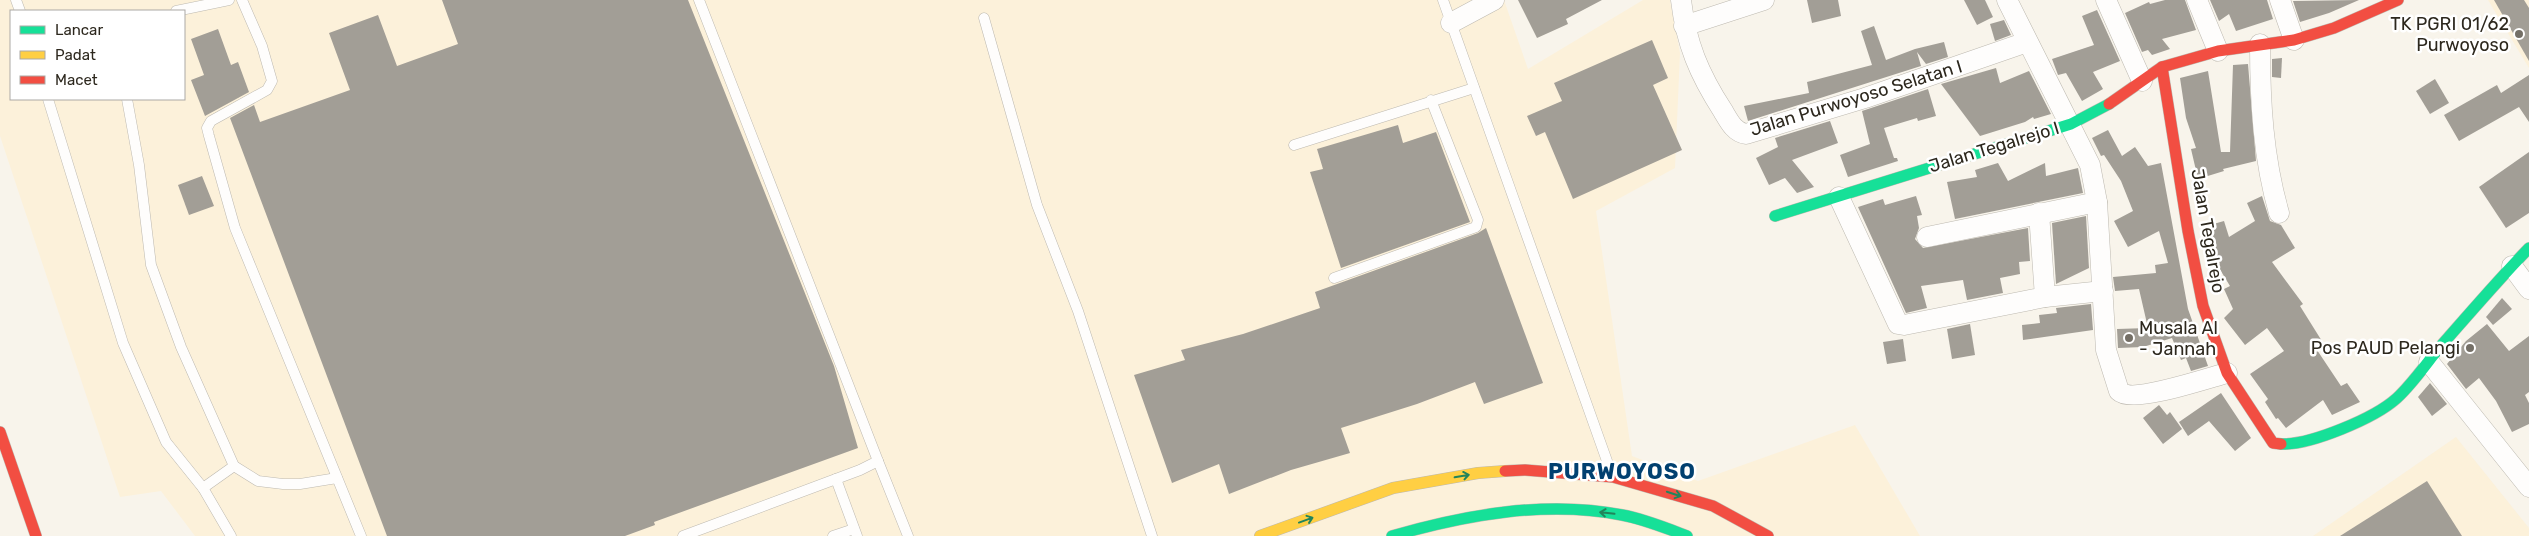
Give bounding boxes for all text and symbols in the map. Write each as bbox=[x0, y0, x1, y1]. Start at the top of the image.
legend bbox=[10, 10, 185, 100]
place label: TK PGRI 01/62 Purwoyoso bbox=[2390, 13, 2509, 56]
text: Lancar bbox=[55, 21, 103, 39]
marker: TK PGRI 01/62 Purwoyoso bbox=[2513, 28, 2525, 40]
text: Padat bbox=[55, 46, 96, 64]
street label: Jalan Purwoyoso Selatan I bbox=[1747, 55, 1965, 141]
text: Macet bbox=[55, 71, 98, 89]
street label: Jalan Tegalrejo I bbox=[1926, 117, 2062, 177]
street label: Jalan Tegalrejo bbox=[2186, 167, 2230, 295]
place label: Musala Al - Jannah bbox=[2139, 317, 2218, 360]
marker: Musala Al - Jannah bbox=[2123, 332, 2135, 344]
place label: Pos PAUD Pelangi bbox=[2311, 337, 2460, 359]
marker: Pos PAUD Pelangi bbox=[2464, 342, 2476, 354]
district label: PURWOYOSO bbox=[1548, 458, 1696, 485]
one-way arrow bbox=[1453, 470, 1469, 480]
one-way arrow bbox=[1666, 489, 1682, 499]
one-way arrow bbox=[1599, 508, 1615, 518]
one-way arrow bbox=[1298, 514, 1314, 524]

